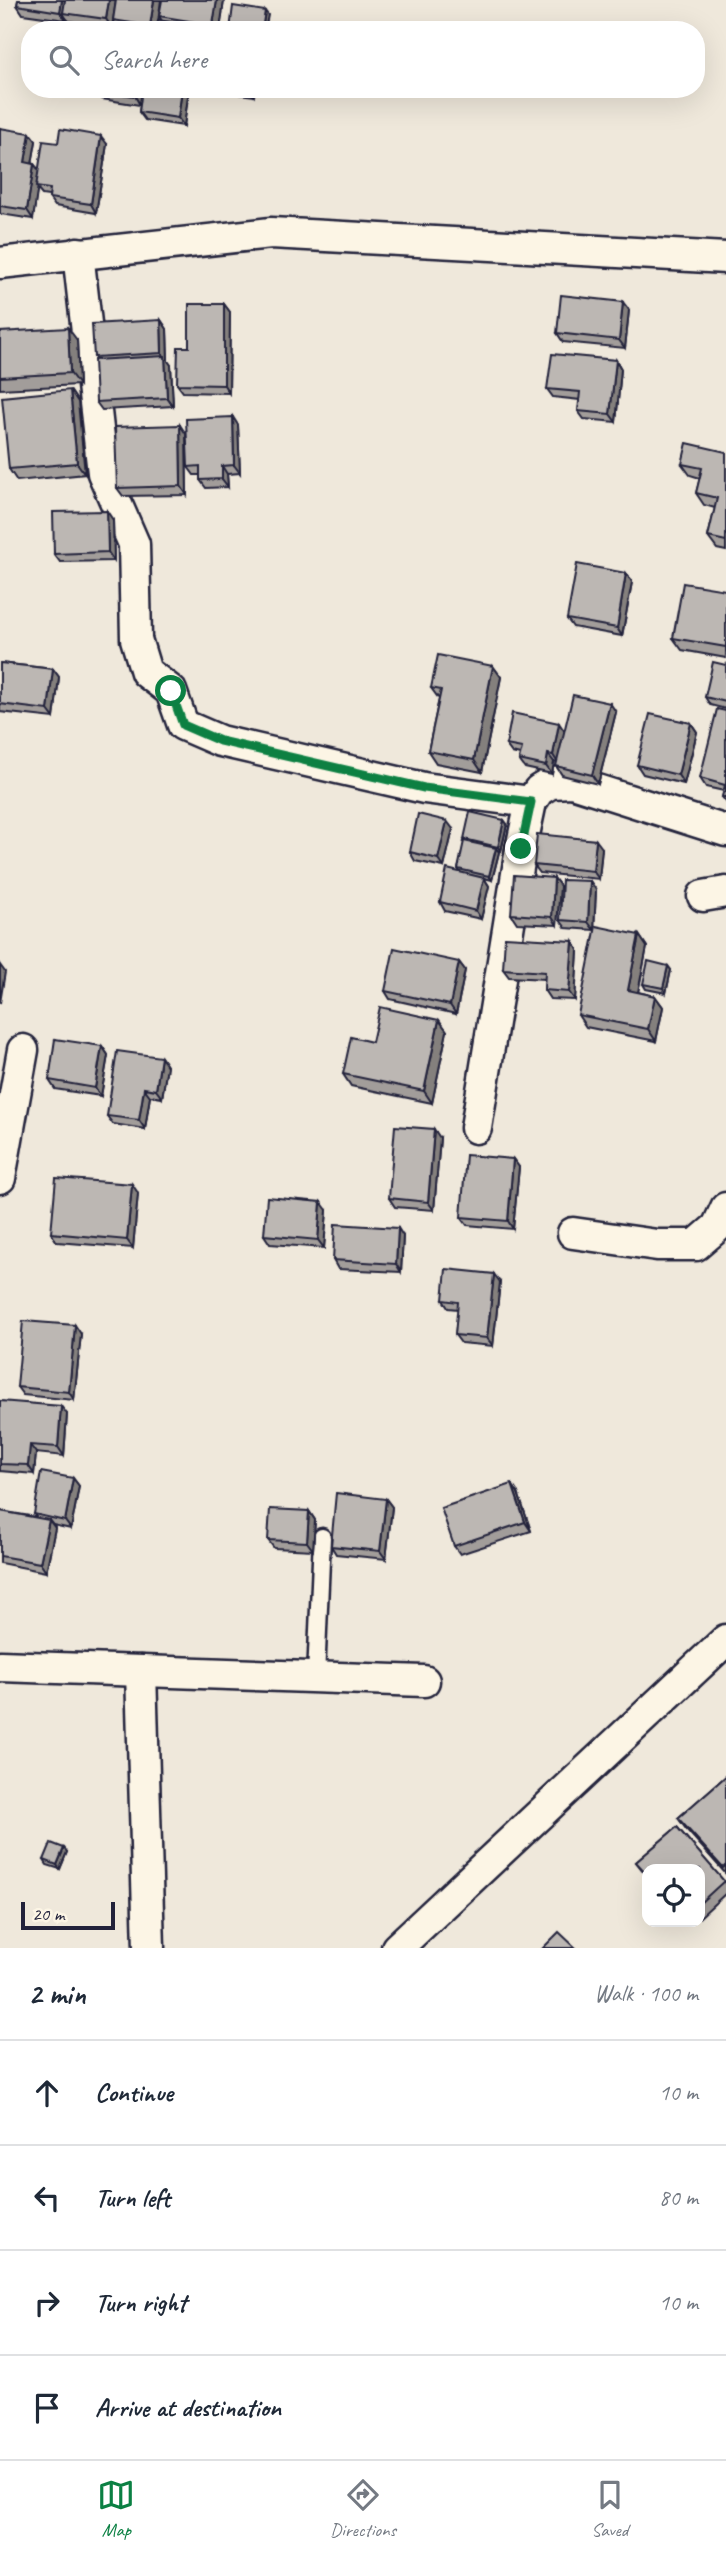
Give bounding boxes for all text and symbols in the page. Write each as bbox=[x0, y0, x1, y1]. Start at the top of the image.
search box bbox=[21, 21, 705, 98]
icon: search bbox=[45, 41, 83, 79]
text: Search here bbox=[101, 43, 207, 76]
route start bbox=[155, 675, 186, 706]
route end bbox=[505, 833, 536, 864]
map controls bbox=[642, 1864, 705, 1927]
button: locate bbox=[642, 1864, 705, 1927]
scale bar bbox=[21, 1899, 116, 1931]
text: 20 m bbox=[32, 1902, 64, 1926]
text: 2 min bbox=[28, 1975, 85, 2013]
text: Walk · 100 m bbox=[594, 1979, 698, 2008]
icon: ahead bbox=[28, 2074, 66, 2112]
text: Continue bbox=[95, 2076, 173, 2109]
text: 10 m bbox=[659, 2078, 698, 2107]
icon: left bbox=[28, 2179, 66, 2217]
text: Turn left bbox=[95, 2181, 170, 2214]
text: 80 m bbox=[659, 2183, 698, 2212]
icon: right bbox=[28, 2284, 66, 2322]
text: Turn right bbox=[95, 2286, 186, 2319]
text: 10 m bbox=[659, 2288, 698, 2317]
icon: arrive bbox=[28, 2389, 66, 2427]
text: Arrive at destination bbox=[95, 2391, 281, 2424]
tab: Map bbox=[97, 2476, 135, 2542]
tab: Directions bbox=[330, 2476, 396, 2542]
tab: Saved bbox=[591, 2476, 629, 2542]

